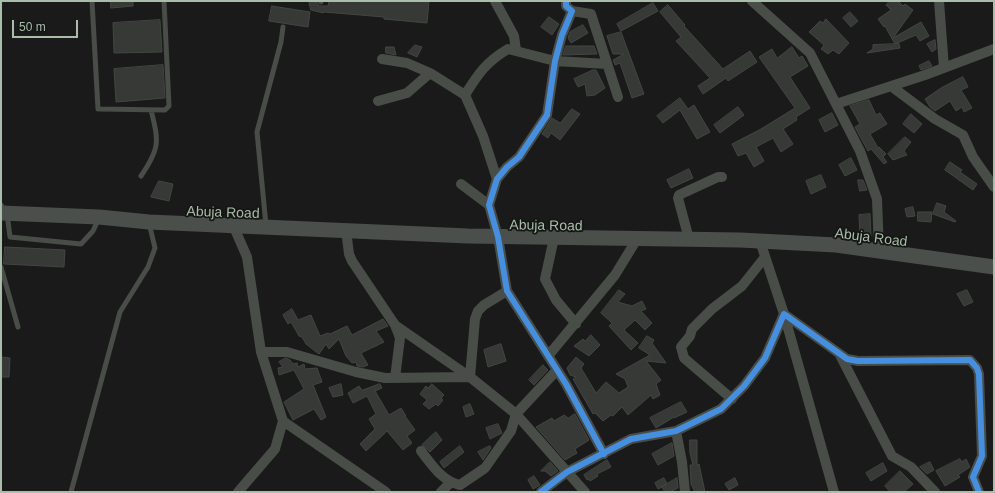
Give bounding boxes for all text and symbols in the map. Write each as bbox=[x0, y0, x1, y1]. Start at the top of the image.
scale bar bbox=[14, 12, 80, 38]
text: 50 m bbox=[19, 20, 46, 34]
street label: Abuja Road bbox=[186, 203, 260, 223]
street label: Abuja Road bbox=[509, 217, 583, 235]
street label: Abuja Road bbox=[834, 225, 908, 251]

